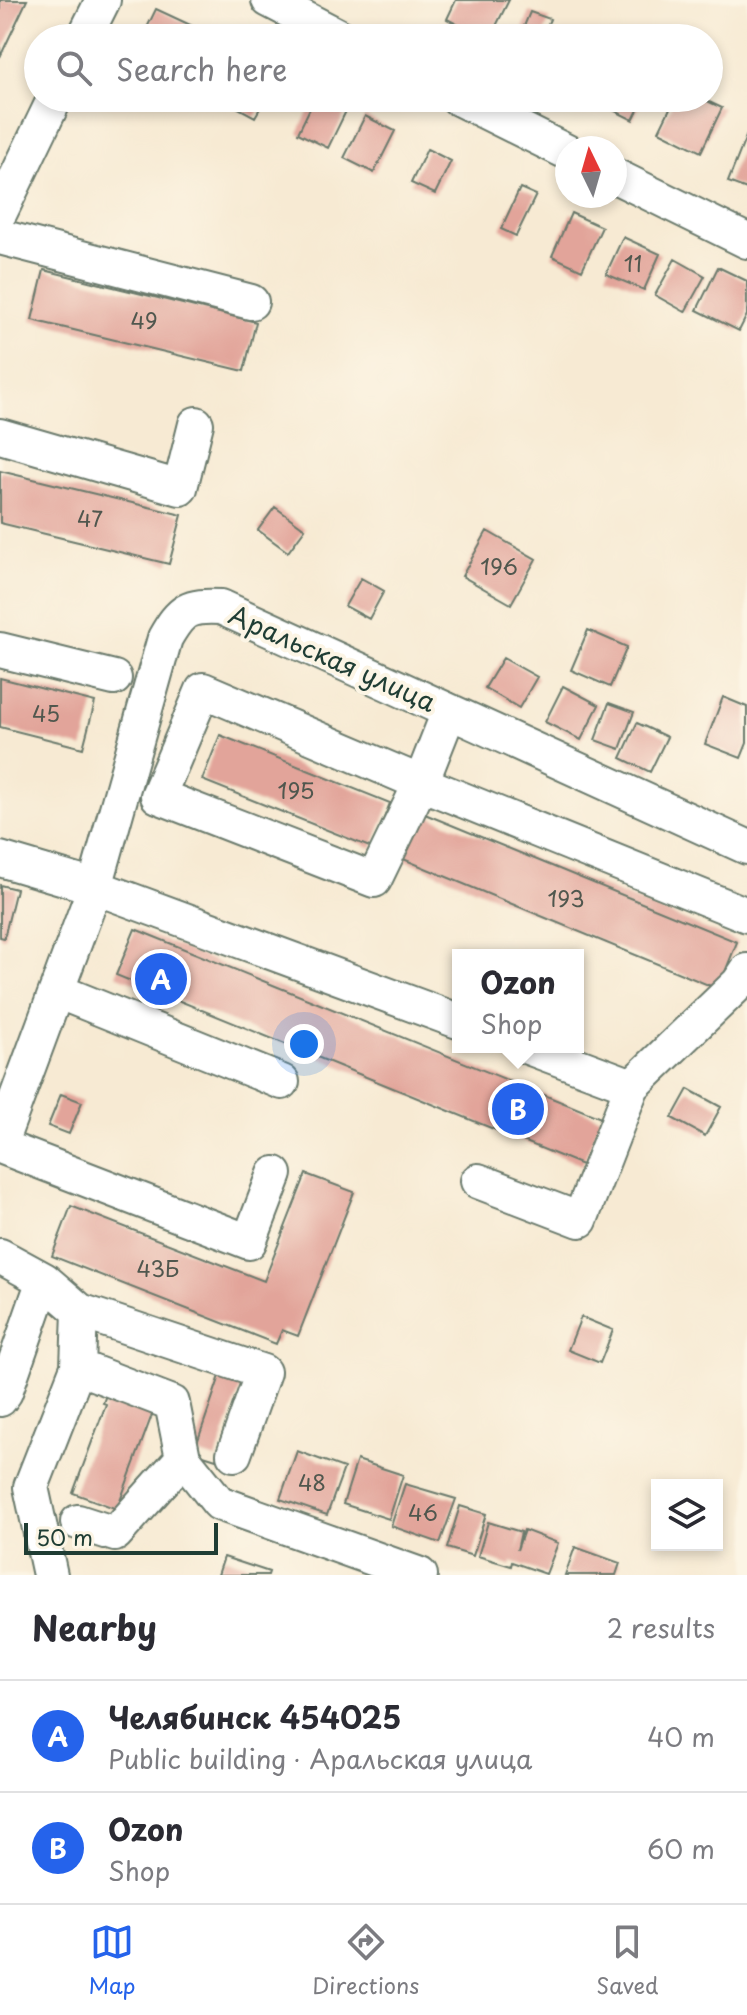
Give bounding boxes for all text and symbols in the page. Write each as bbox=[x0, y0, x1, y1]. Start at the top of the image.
search box bbox=[24, 24, 723, 112]
icon: search bbox=[52, 46, 96, 90]
text: Search here bbox=[116, 46, 288, 91]
north arrow bbox=[555, 136, 627, 208]
house number: 11 bbox=[624, 246, 642, 279]
house number: 49 bbox=[130, 303, 158, 336]
house number: 47 bbox=[77, 501, 103, 534]
house number: 196 bbox=[480, 549, 518, 582]
street label: Аральская улица bbox=[223, 594, 443, 721]
house number: 45 bbox=[32, 696, 60, 729]
house number: 195 bbox=[278, 773, 314, 806]
house number: 193 bbox=[547, 881, 585, 914]
pin: A bbox=[135, 949, 187, 1009]
popup bbox=[452, 949, 584, 1053]
text: Ozon bbox=[480, 959, 556, 1004]
text: Shop bbox=[480, 1004, 542, 1043]
your location bbox=[284, 1024, 324, 1064]
pin: B bbox=[492, 1079, 544, 1139]
house number: 43Б bbox=[137, 1251, 179, 1284]
house number: 48 bbox=[298, 1465, 326, 1498]
map controls bbox=[651, 1479, 723, 1551]
button: layers bbox=[651, 1479, 723, 1551]
house number: 46 bbox=[408, 1495, 438, 1528]
scale bar bbox=[24, 1519, 218, 1555]
text: 50 m bbox=[36, 1520, 93, 1553]
text: Nearby bbox=[32, 1601, 157, 1653]
text: 2 results bbox=[607, 1608, 715, 1647]
text: Челябинск 454025 bbox=[108, 1694, 401, 1739]
text: A bbox=[48, 1717, 68, 1756]
text: 40 m bbox=[647, 1717, 715, 1756]
text: Public building · Аральская улица bbox=[108, 1739, 532, 1778]
text: Ozon bbox=[108, 1806, 183, 1851]
text: B bbox=[49, 1829, 67, 1868]
text: 60 m bbox=[647, 1829, 715, 1868]
text: Shop bbox=[108, 1851, 170, 1890]
tab: Map bbox=[88, 1920, 135, 2001]
tab: Directions bbox=[312, 1920, 419, 2001]
tab: Saved bbox=[596, 1920, 659, 2001]

